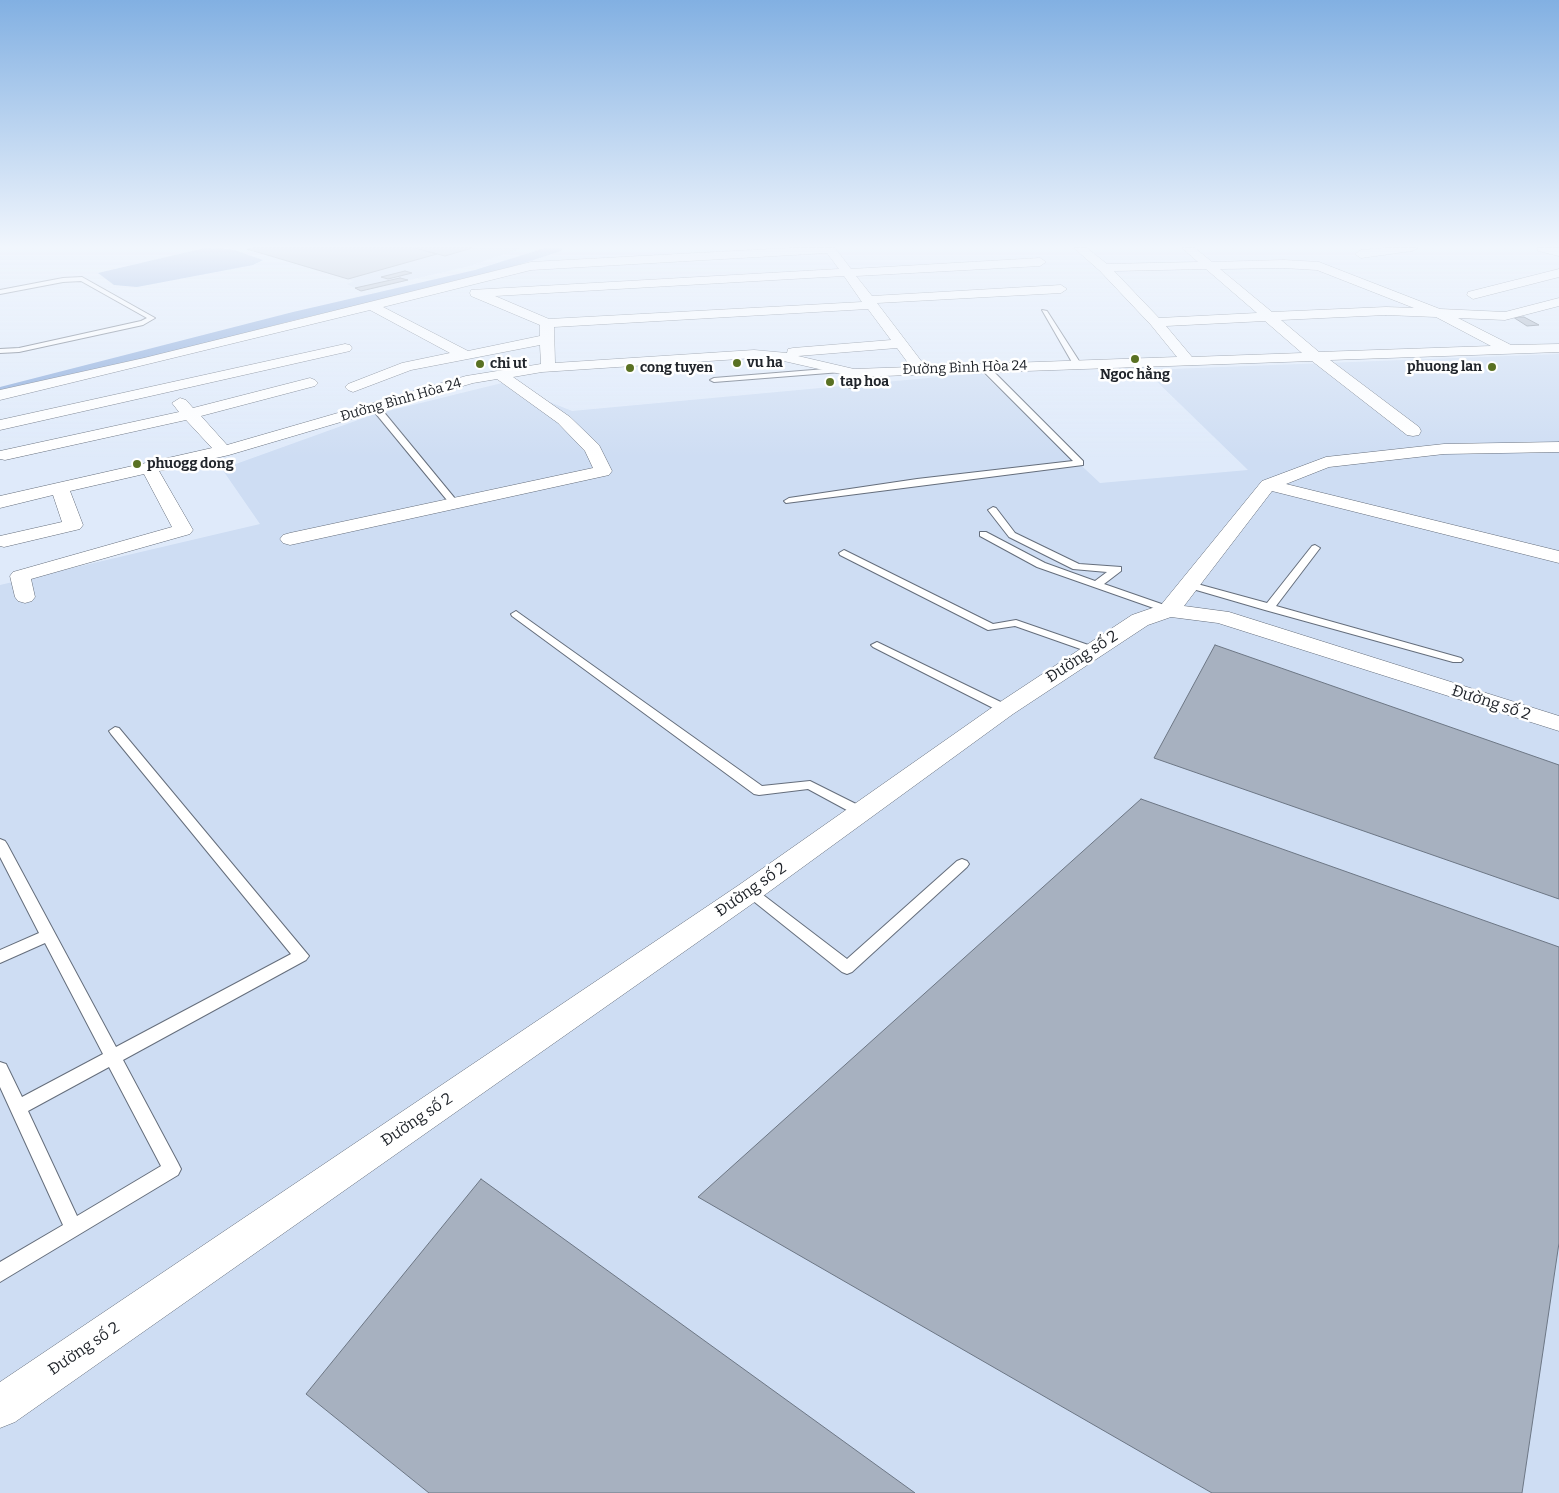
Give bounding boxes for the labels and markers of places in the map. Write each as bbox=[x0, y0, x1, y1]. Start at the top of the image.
marker: Ngoc hằng bbox=[1129, 353, 1141, 365]
place label: vu ha bbox=[747, 355, 783, 371]
place label: chi ut bbox=[490, 356, 527, 372]
marker: vu ha bbox=[731, 357, 743, 369]
marker: chi ut bbox=[474, 358, 486, 370]
place label: phuong lan bbox=[1407, 359, 1482, 375]
place label: cong tuyen bbox=[640, 360, 713, 376]
marker: phuong lan bbox=[1486, 361, 1498, 373]
marker: cong tuyen bbox=[624, 362, 636, 374]
place label: Ngoc hằng bbox=[1100, 367, 1170, 383]
place label: tap hoa bbox=[840, 374, 889, 390]
marker: tap hoa bbox=[824, 376, 836, 388]
place label: phuogg dong bbox=[147, 456, 234, 472]
marker: phuogg dong bbox=[131, 458, 143, 470]

